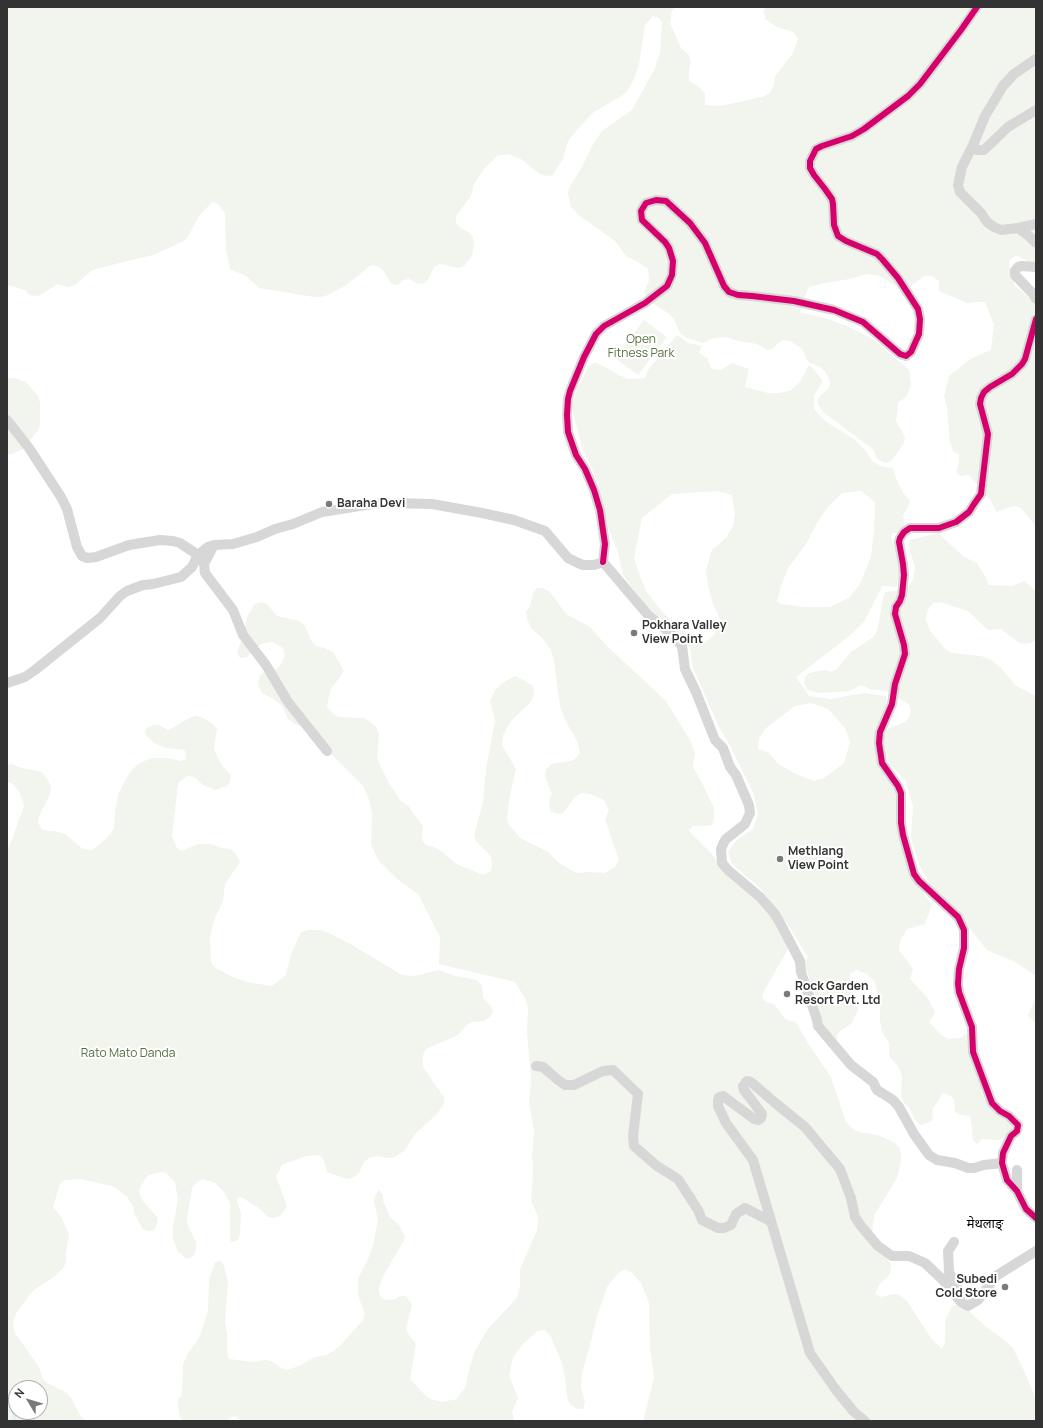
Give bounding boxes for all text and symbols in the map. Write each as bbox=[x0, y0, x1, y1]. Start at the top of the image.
park label: Open Fitness Park bbox=[608, 333, 674, 361]
place label: Baraha Devi bbox=[337, 497, 405, 511]
marker: Baraha Devi bbox=[324, 499, 334, 509]
place label: Pokhara Valley View Point bbox=[642, 619, 726, 647]
marker: Pokhara Valley View Point bbox=[629, 628, 639, 638]
place label: Methlang View Point bbox=[788, 845, 849, 873]
marker: Methlang View Point bbox=[775, 854, 785, 864]
place label: Rock Garden Resort Pvt. Ltd bbox=[795, 980, 880, 1008]
marker: Rock Garden Resort Pvt. Ltd bbox=[782, 989, 792, 999]
park label: Rato Mato Danda bbox=[81, 1047, 175, 1061]
district label: मेथलाङ् bbox=[967, 1216, 1003, 1232]
place label: Subedi Cold Store bbox=[935, 1273, 997, 1301]
marker: Subedi Cold Store bbox=[1000, 1282, 1010, 1292]
north arrow bbox=[8, 1380, 48, 1420]
text: N bbox=[11, 1385, 27, 1401]

